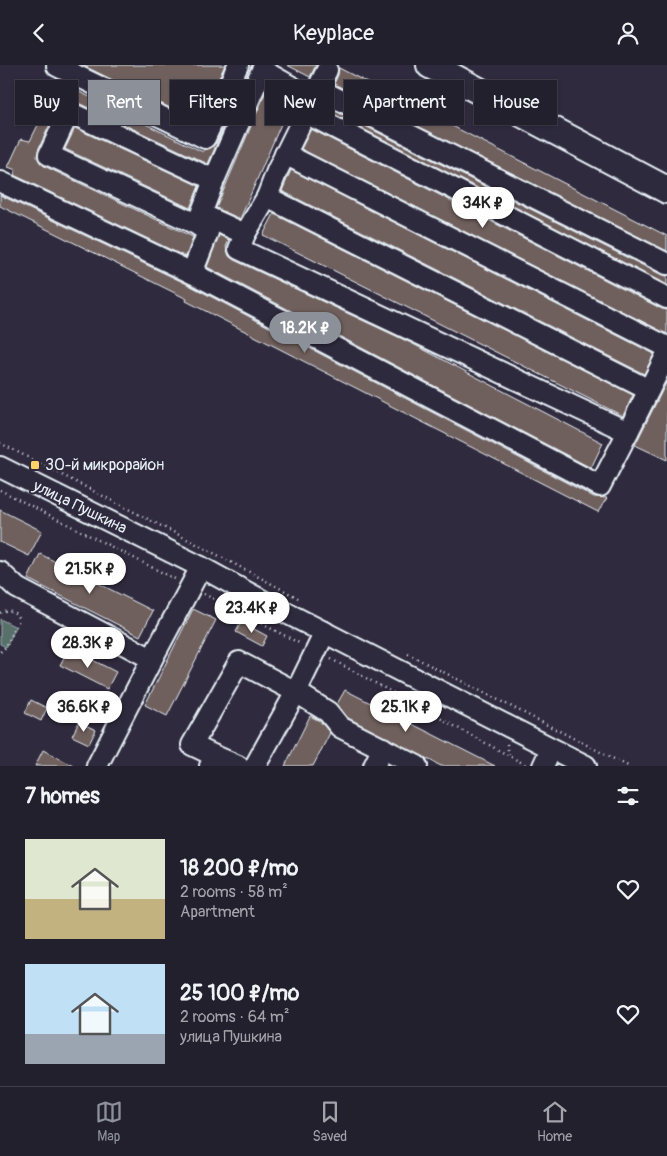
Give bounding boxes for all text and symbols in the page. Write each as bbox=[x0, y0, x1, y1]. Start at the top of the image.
icon: back bbox=[25, 19, 53, 47]
text: Keyplace bbox=[293, 19, 374, 47]
icon: person bbox=[614, 19, 642, 47]
chip: Buy bbox=[15, 80, 78, 125]
chip: Rent bbox=[88, 80, 160, 125]
chip: Filters bbox=[170, 80, 255, 125]
chip: New bbox=[265, 80, 334, 125]
chip: Apartment bbox=[344, 80, 464, 125]
chip: House bbox=[474, 80, 557, 125]
pin: 34K ₽ bbox=[448, 186, 518, 229]
text: 34K ₽ bbox=[463, 193, 503, 213]
pin: 18.2K ₽ bbox=[259, 311, 351, 354]
text: 18.2K ₽ bbox=[280, 318, 330, 338]
place label: 30-й микрорайон bbox=[45, 455, 164, 475]
marker: 30-й микрорайон bbox=[29, 459, 41, 471]
street label: улица Пушкина bbox=[29, 475, 130, 538]
pin: 21.5K ₽ bbox=[44, 553, 136, 595]
text: 21.5K ₽ bbox=[65, 559, 115, 579]
pin: 23.4K ₽ bbox=[206, 591, 298, 634]
text: 23.4K ₽ bbox=[226, 598, 278, 618]
pin: 28.3K ₽ bbox=[42, 627, 134, 669]
text: 28.3K ₽ bbox=[62, 633, 114, 653]
pin: 36.6K ₽ bbox=[38, 691, 130, 733]
pin: 25.1K ₽ bbox=[360, 691, 452, 733]
text: 36.6K ₽ bbox=[57, 697, 111, 717]
text: 25.1K ₽ bbox=[381, 697, 431, 717]
icon: filters bbox=[614, 782, 642, 810]
text: 7 homes bbox=[25, 783, 100, 810]
text: 18 200 ₽/mo bbox=[180, 855, 298, 882]
icon: home bbox=[65, 859, 125, 919]
icon: heart bbox=[614, 875, 642, 903]
text: 2 rooms · 58 m² bbox=[180, 882, 288, 902]
text: Apartment bbox=[180, 902, 255, 922]
text: 25 100 ₽/mo bbox=[180, 980, 299, 1007]
icon: home bbox=[65, 984, 125, 1044]
icon: heart bbox=[614, 1000, 642, 1028]
text: 2 rooms · 64 m² bbox=[180, 1007, 290, 1027]
text: улица Пушкина bbox=[180, 1027, 282, 1047]
tab: Map bbox=[95, 1098, 123, 1145]
tab: Saved bbox=[312, 1098, 347, 1145]
tab: Home bbox=[537, 1098, 572, 1145]

